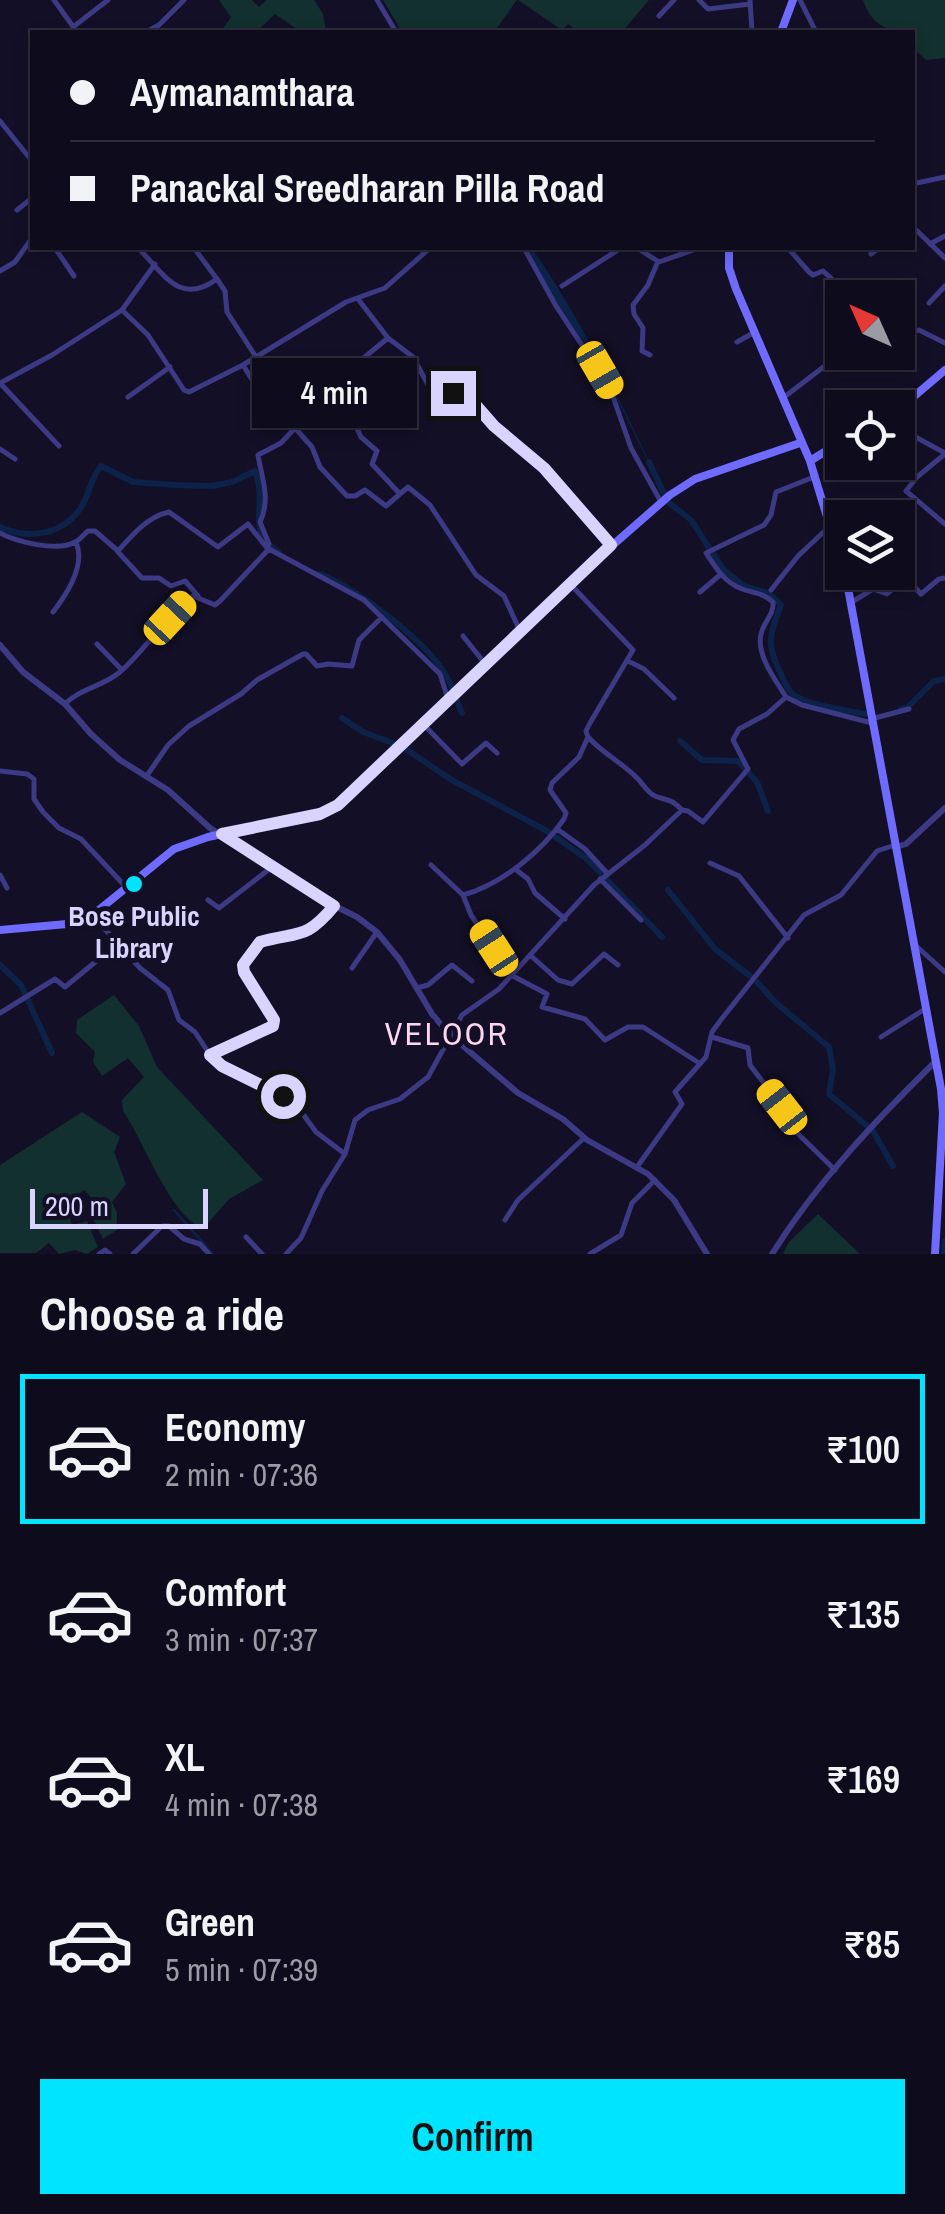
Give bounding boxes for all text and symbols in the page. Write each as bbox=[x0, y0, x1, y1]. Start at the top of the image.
text: Aymanamthara bbox=[130, 67, 354, 118]
text: Panackal Sreedharan Pilla Road bbox=[130, 163, 605, 214]
north arrow bbox=[825, 280, 915, 370]
map controls bbox=[825, 280, 915, 590]
car bbox=[572, 337, 628, 403]
callout: 4 min bbox=[253, 358, 418, 428]
text: 4 min bbox=[301, 371, 368, 414]
route end bbox=[431, 371, 476, 416]
button: locate bbox=[825, 390, 915, 480]
button: layers bbox=[825, 500, 915, 590]
car bbox=[139, 586, 201, 650]
marker: Bose Public Library bbox=[123, 873, 145, 895]
place label: Bose Public Library bbox=[68, 897, 200, 967]
car bbox=[465, 915, 523, 981]
district label: VELOOR bbox=[385, 1012, 509, 1055]
route start bbox=[261, 1074, 306, 1119]
car bbox=[752, 1074, 812, 1140]
scale bar bbox=[30, 1184, 208, 1228]
text: 200 m bbox=[45, 1187, 109, 1225]
text: Choose a ride bbox=[40, 1283, 284, 1344]
text: Economy bbox=[165, 1402, 305, 1453]
icon: car bbox=[45, 1404, 135, 1494]
text: ₹100 bbox=[826, 1424, 900, 1475]
text: 2 min · 07:36 bbox=[165, 1453, 318, 1496]
text: Comfort bbox=[165, 1567, 286, 1618]
icon: car bbox=[45, 1569, 135, 1659]
text: ₹135 bbox=[826, 1589, 900, 1640]
text: 3 min · 07:37 bbox=[165, 1618, 318, 1661]
text: XL bbox=[165, 1732, 205, 1783]
icon: car bbox=[45, 1734, 135, 1824]
text: ₹169 bbox=[826, 1754, 900, 1805]
text: 4 min · 07:38 bbox=[165, 1783, 318, 1826]
text: Green bbox=[165, 1897, 255, 1948]
icon: car bbox=[45, 1899, 135, 1989]
text: ₹85 bbox=[844, 1919, 900, 1970]
text: 5 min · 07:39 bbox=[165, 1948, 318, 1991]
button: Confirm bbox=[40, 2079, 905, 2194]

